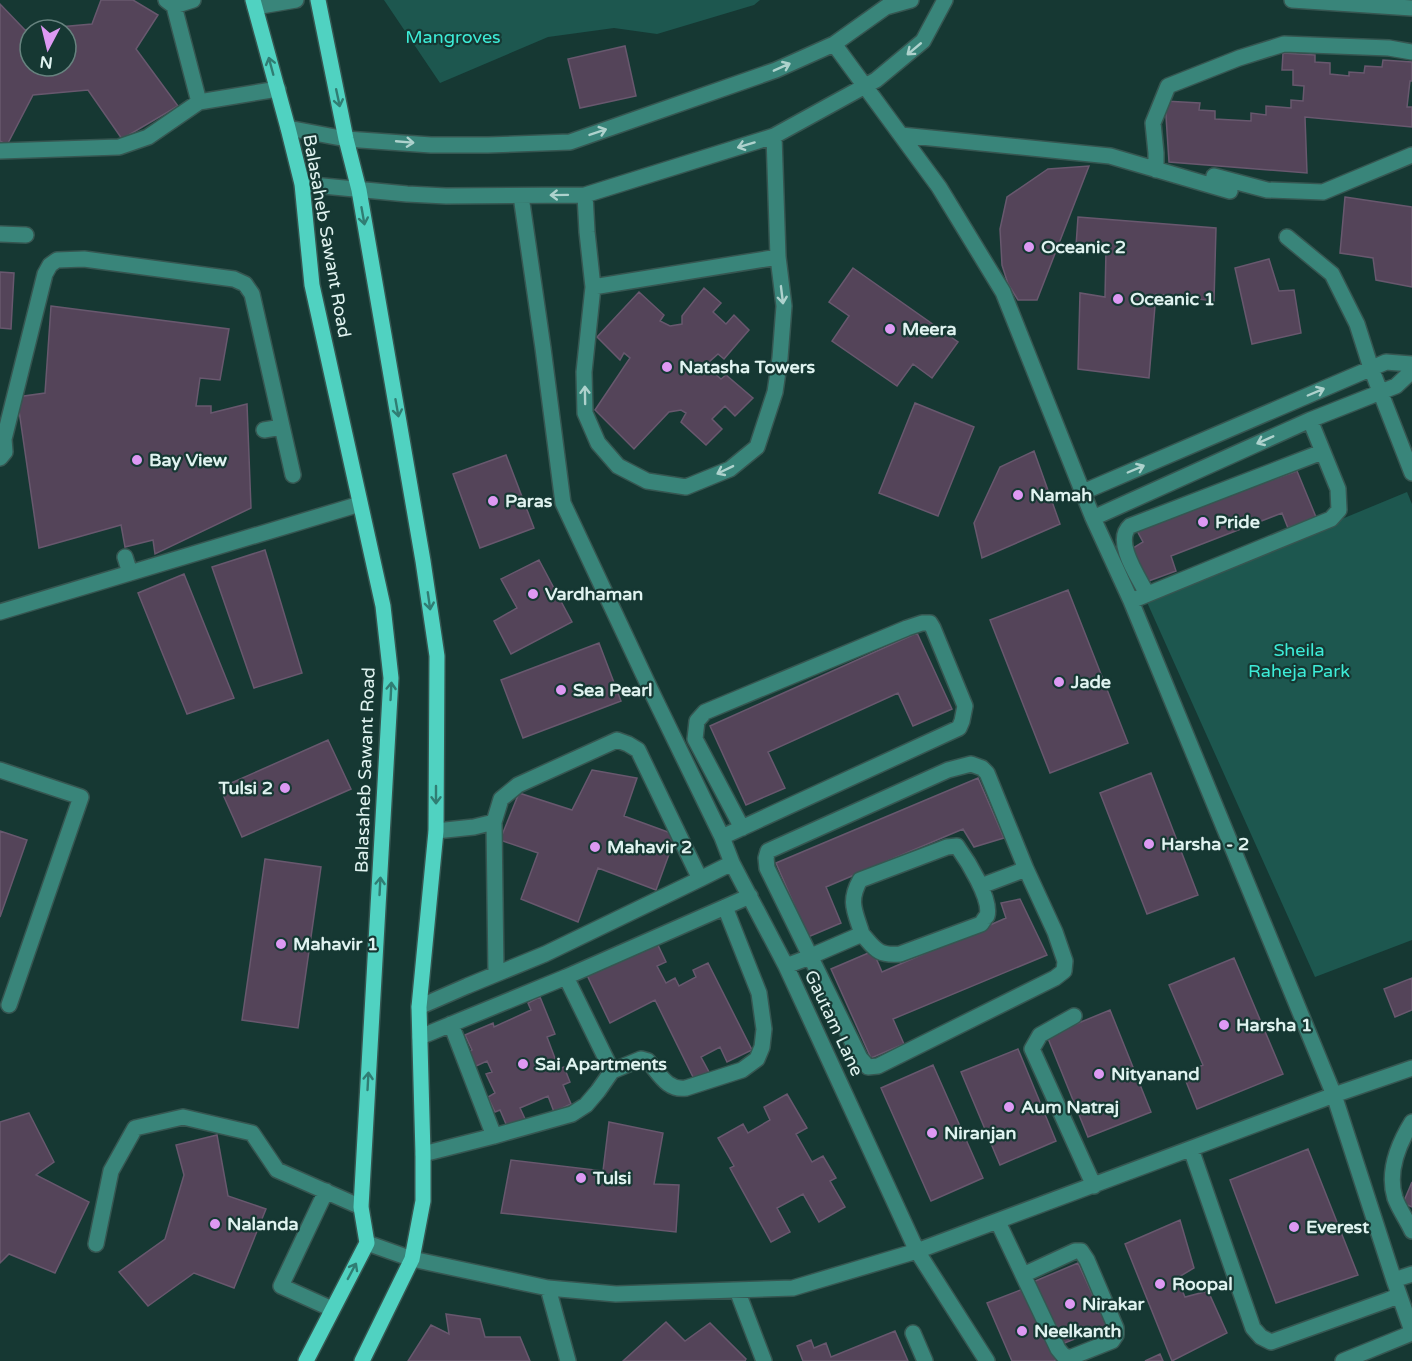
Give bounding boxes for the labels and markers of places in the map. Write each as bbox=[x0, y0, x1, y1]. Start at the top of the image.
place label: Oceanic 2 bbox=[1041, 236, 1126, 258]
marker: Oceanic 2 bbox=[1022, 240, 1036, 254]
place label: Oceanic 1 bbox=[1130, 288, 1215, 310]
marker: Oceanic 1 bbox=[1111, 292, 1125, 306]
place label: Meera bbox=[902, 318, 957, 340]
marker: Meera bbox=[883, 322, 897, 336]
place label: Natasha Towers bbox=[679, 356, 816, 378]
marker: Natasha Towers bbox=[660, 360, 674, 374]
place label: Bay View bbox=[149, 449, 228, 471]
marker: Bay View bbox=[130, 453, 144, 467]
place label: Namah bbox=[1030, 484, 1092, 506]
marker: Namah bbox=[1011, 488, 1025, 502]
place label: Paras bbox=[505, 490, 553, 512]
marker: Paras bbox=[486, 494, 500, 508]
place label: Pride bbox=[1215, 511, 1260, 533]
marker: Pride bbox=[1196, 515, 1210, 529]
place label: Vardhaman bbox=[545, 583, 643, 605]
marker: Vardhaman bbox=[526, 587, 540, 601]
place label: Jade bbox=[1070, 671, 1111, 693]
marker: Jade bbox=[1052, 675, 1066, 689]
place label: Sea Pearl bbox=[573, 679, 653, 701]
marker: Sea Pearl bbox=[554, 683, 568, 697]
place label: Tulsi 2 bbox=[218, 777, 273, 799]
marker: Tulsi 2 bbox=[278, 781, 292, 795]
place label: Harsha - 2 bbox=[1161, 833, 1249, 855]
place label: Mahavir 2 bbox=[607, 836, 692, 858]
marker: Harsha - 2 bbox=[1142, 837, 1156, 851]
marker: Mahavir 2 bbox=[588, 840, 602, 854]
place label: Mahavir 1 bbox=[293, 933, 378, 955]
marker: Mahavir 1 bbox=[274, 937, 288, 951]
place label: Harsha 1 bbox=[1236, 1014, 1312, 1036]
marker: Harsha 1 bbox=[1217, 1018, 1231, 1032]
place label: Sai Apartments bbox=[535, 1053, 667, 1075]
marker: Sai Apartments bbox=[516, 1057, 530, 1071]
place label: Nityanand bbox=[1111, 1063, 1200, 1085]
marker: Nityanand bbox=[1092, 1067, 1106, 1081]
place label: Aum Natraj bbox=[1021, 1096, 1119, 1118]
marker: Aum Natraj bbox=[1002, 1100, 1016, 1114]
place label: Niranjan bbox=[944, 1122, 1016, 1144]
marker: Niranjan bbox=[925, 1126, 939, 1140]
place label: Tulsi bbox=[592, 1167, 631, 1189]
marker: Tulsi bbox=[574, 1171, 588, 1185]
place label: Nalanda bbox=[227, 1213, 299, 1235]
place label: Everest bbox=[1306, 1216, 1369, 1238]
marker: Nalanda bbox=[208, 1217, 222, 1231]
marker: Everest bbox=[1287, 1220, 1301, 1234]
place label: Roopal bbox=[1172, 1273, 1233, 1295]
marker: Roopal bbox=[1153, 1277, 1167, 1291]
place label: Nirakar bbox=[1082, 1293, 1146, 1315]
marker: Nirakar bbox=[1063, 1297, 1077, 1311]
place label: Neelkanth bbox=[1034, 1320, 1121, 1342]
marker: Neelkanth bbox=[1015, 1324, 1029, 1338]

